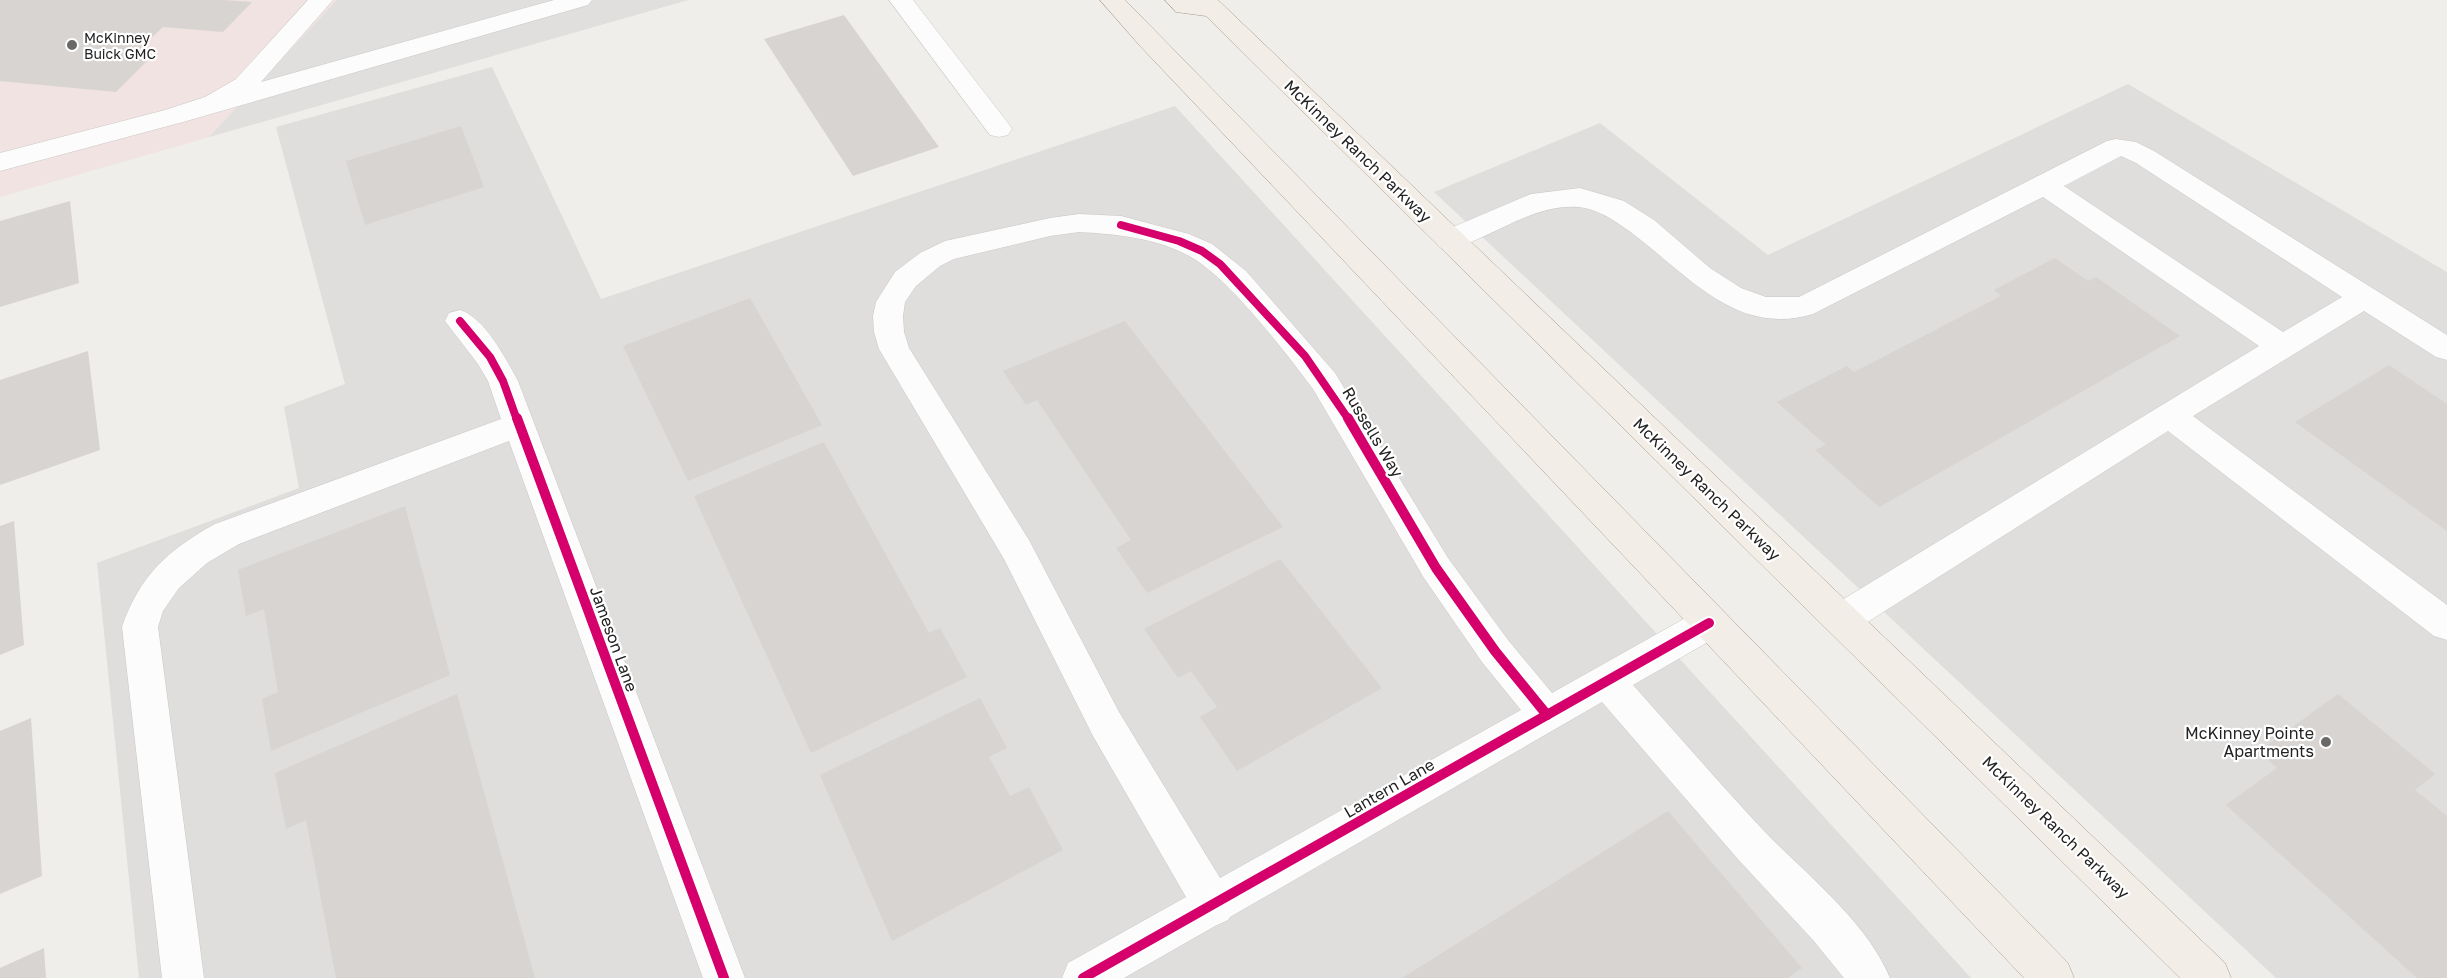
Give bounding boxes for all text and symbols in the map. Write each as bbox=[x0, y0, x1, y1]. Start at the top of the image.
place label: McKinney Buick GMC bbox=[84, 29, 156, 62]
marker: McKinney Buick GMC bbox=[65, 38, 79, 52]
street label: McKinney Ranch Parkway bbox=[1280, 75, 1436, 227]
street label: Russells Way bbox=[1338, 383, 1408, 481]
street label: McKinney Ranch Parkway bbox=[1629, 413, 1785, 565]
street label: Jameson Lane bbox=[586, 584, 642, 694]
place label: McKinney Pointe Apartments bbox=[2185, 723, 2314, 761]
marker: McKinney Pointe Apartments bbox=[2319, 735, 2333, 749]
street label: McKinney Ranch Parkway bbox=[1978, 751, 2134, 903]
street label: Lantern Lane bbox=[1340, 754, 1438, 822]

